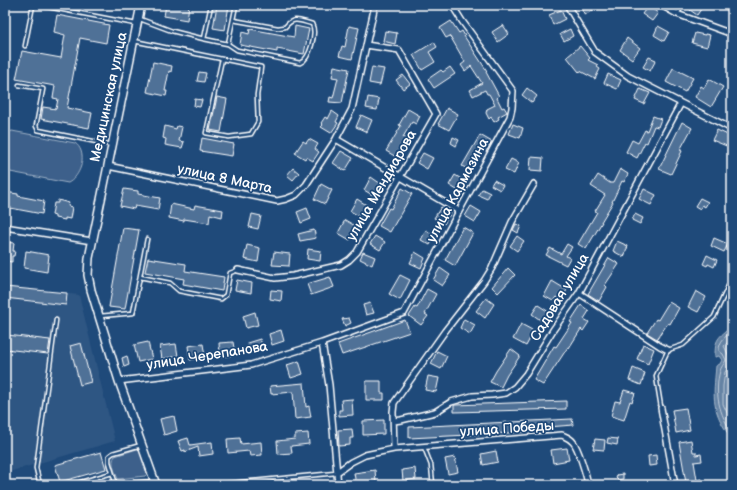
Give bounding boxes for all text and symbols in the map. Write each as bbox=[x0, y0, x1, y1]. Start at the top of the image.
street label: Медицинская улица bbox=[86, 30, 131, 164]
street label: улица Мендиарова bbox=[343, 126, 420, 244]
street label: улица Кармазина bbox=[423, 134, 493, 245]
street label: улица 8 Марта bbox=[176, 160, 275, 197]
street label: Садовая улица bbox=[527, 250, 593, 344]
street label: улица Черепанова bbox=[145, 337, 270, 373]
street label: улица Победы bbox=[459, 417, 555, 440]

